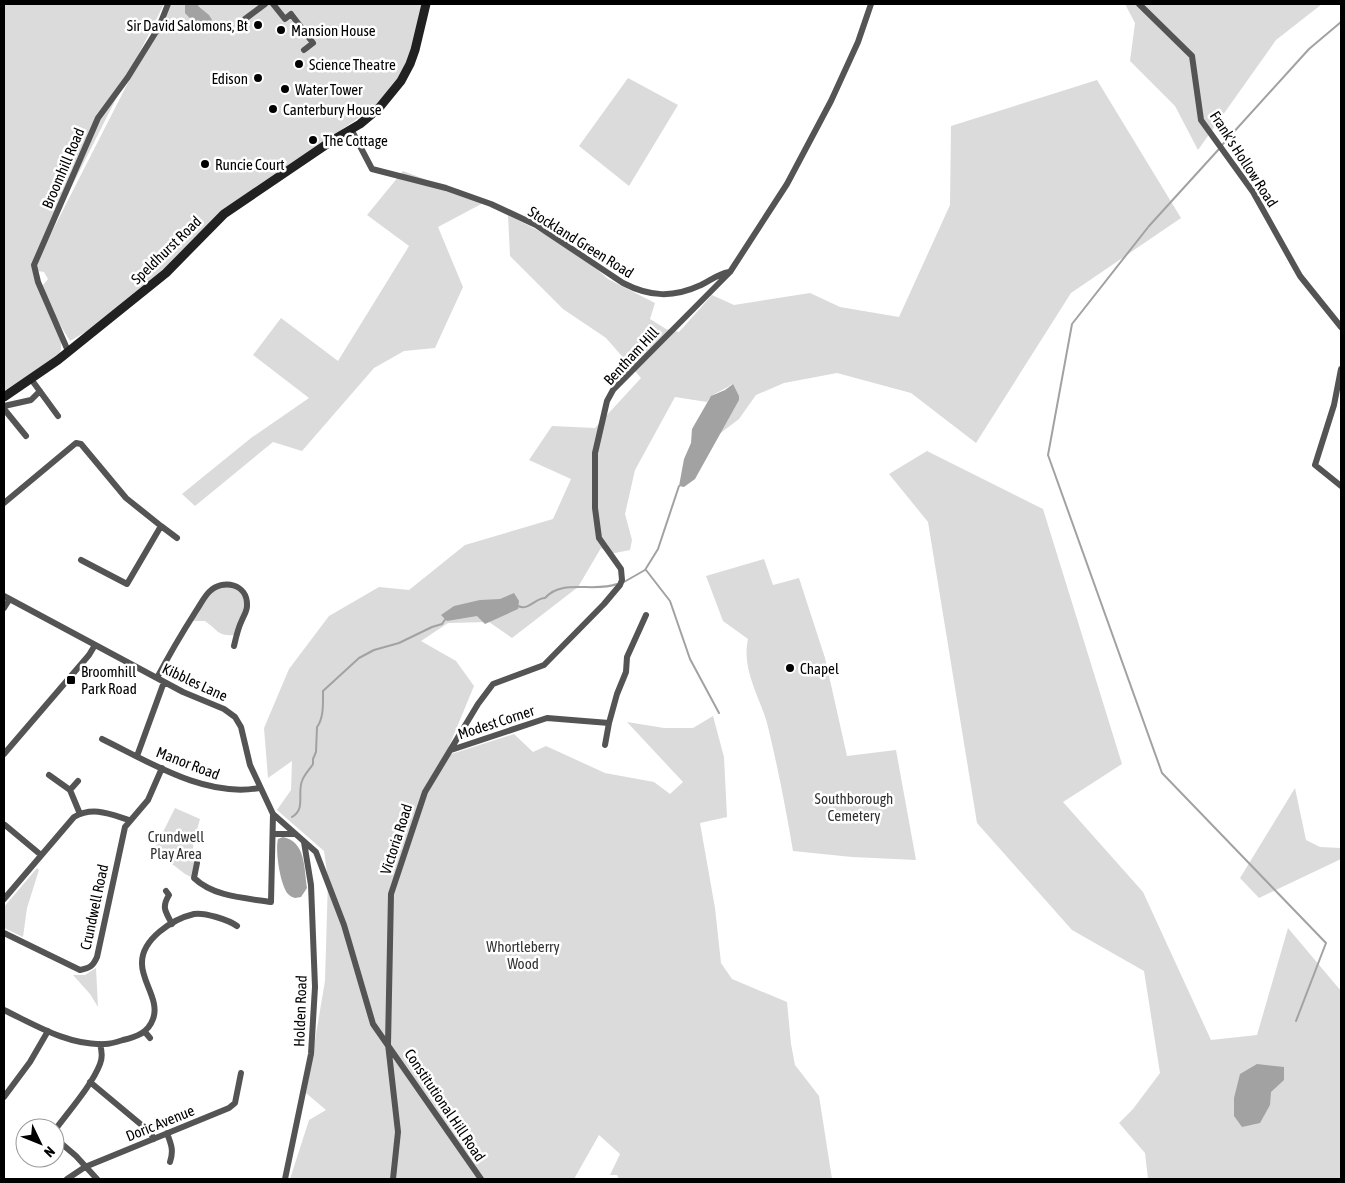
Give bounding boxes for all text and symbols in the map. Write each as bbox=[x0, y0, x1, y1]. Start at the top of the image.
place label: Sir David Salomons, Bt bbox=[127, 17, 248, 34]
marker: Sir David Salomons, Bt bbox=[252, 19, 264, 31]
place label: Mansion House bbox=[291, 22, 376, 39]
marker: Mansion House bbox=[275, 24, 287, 36]
place label: Science Theatre bbox=[309, 56, 396, 73]
marker: Science Theatre bbox=[293, 58, 305, 70]
place label: Edison bbox=[211, 70, 248, 87]
marker: Edison bbox=[252, 72, 264, 84]
place label: Water Tower bbox=[295, 81, 363, 98]
marker: Water Tower bbox=[279, 83, 291, 95]
place label: Canterbury House bbox=[283, 101, 382, 118]
marker: Canterbury House bbox=[267, 103, 279, 115]
street label: Frank's Hollow Road bbox=[1207, 108, 1281, 210]
street label: Broomhill Road bbox=[38, 125, 88, 211]
place label: The Cottage bbox=[323, 132, 388, 149]
marker: The Cottage bbox=[307, 134, 319, 146]
place label: Runcie Court bbox=[215, 156, 285, 173]
marker: Runcie Court bbox=[199, 158, 211, 170]
street label: Stockland Green Road bbox=[525, 203, 637, 281]
street label: Speldhurst Road bbox=[128, 212, 204, 288]
street label: Bentham Hill bbox=[600, 324, 662, 388]
street label: Kibbles Lane bbox=[160, 660, 230, 705]
place label: Chapel bbox=[800, 660, 839, 677]
marker: Chapel bbox=[784, 662, 796, 674]
place label: Broomhill Park Road bbox=[81, 663, 137, 697]
marker: Broomhill Park Road bbox=[65, 674, 77, 686]
street label: Modest Corner bbox=[456, 701, 537, 742]
street label: Manor Road bbox=[154, 743, 222, 783]
park label: Southborough Cemetery bbox=[815, 790, 893, 824]
street label: Victoria Road bbox=[377, 802, 415, 876]
park label: Crundwell Play Area bbox=[148, 828, 204, 862]
street label: Crundwell Road bbox=[77, 863, 111, 951]
park label: Whortleberry Wood bbox=[486, 938, 560, 972]
street label: Holden Road bbox=[290, 975, 310, 1047]
street label: Constitutional Hill Road bbox=[401, 1046, 489, 1164]
street label: Doric Avenue bbox=[123, 1101, 197, 1144]
north arrow bbox=[15, 1118, 65, 1168]
text: N bbox=[41, 1143, 58, 1160]

